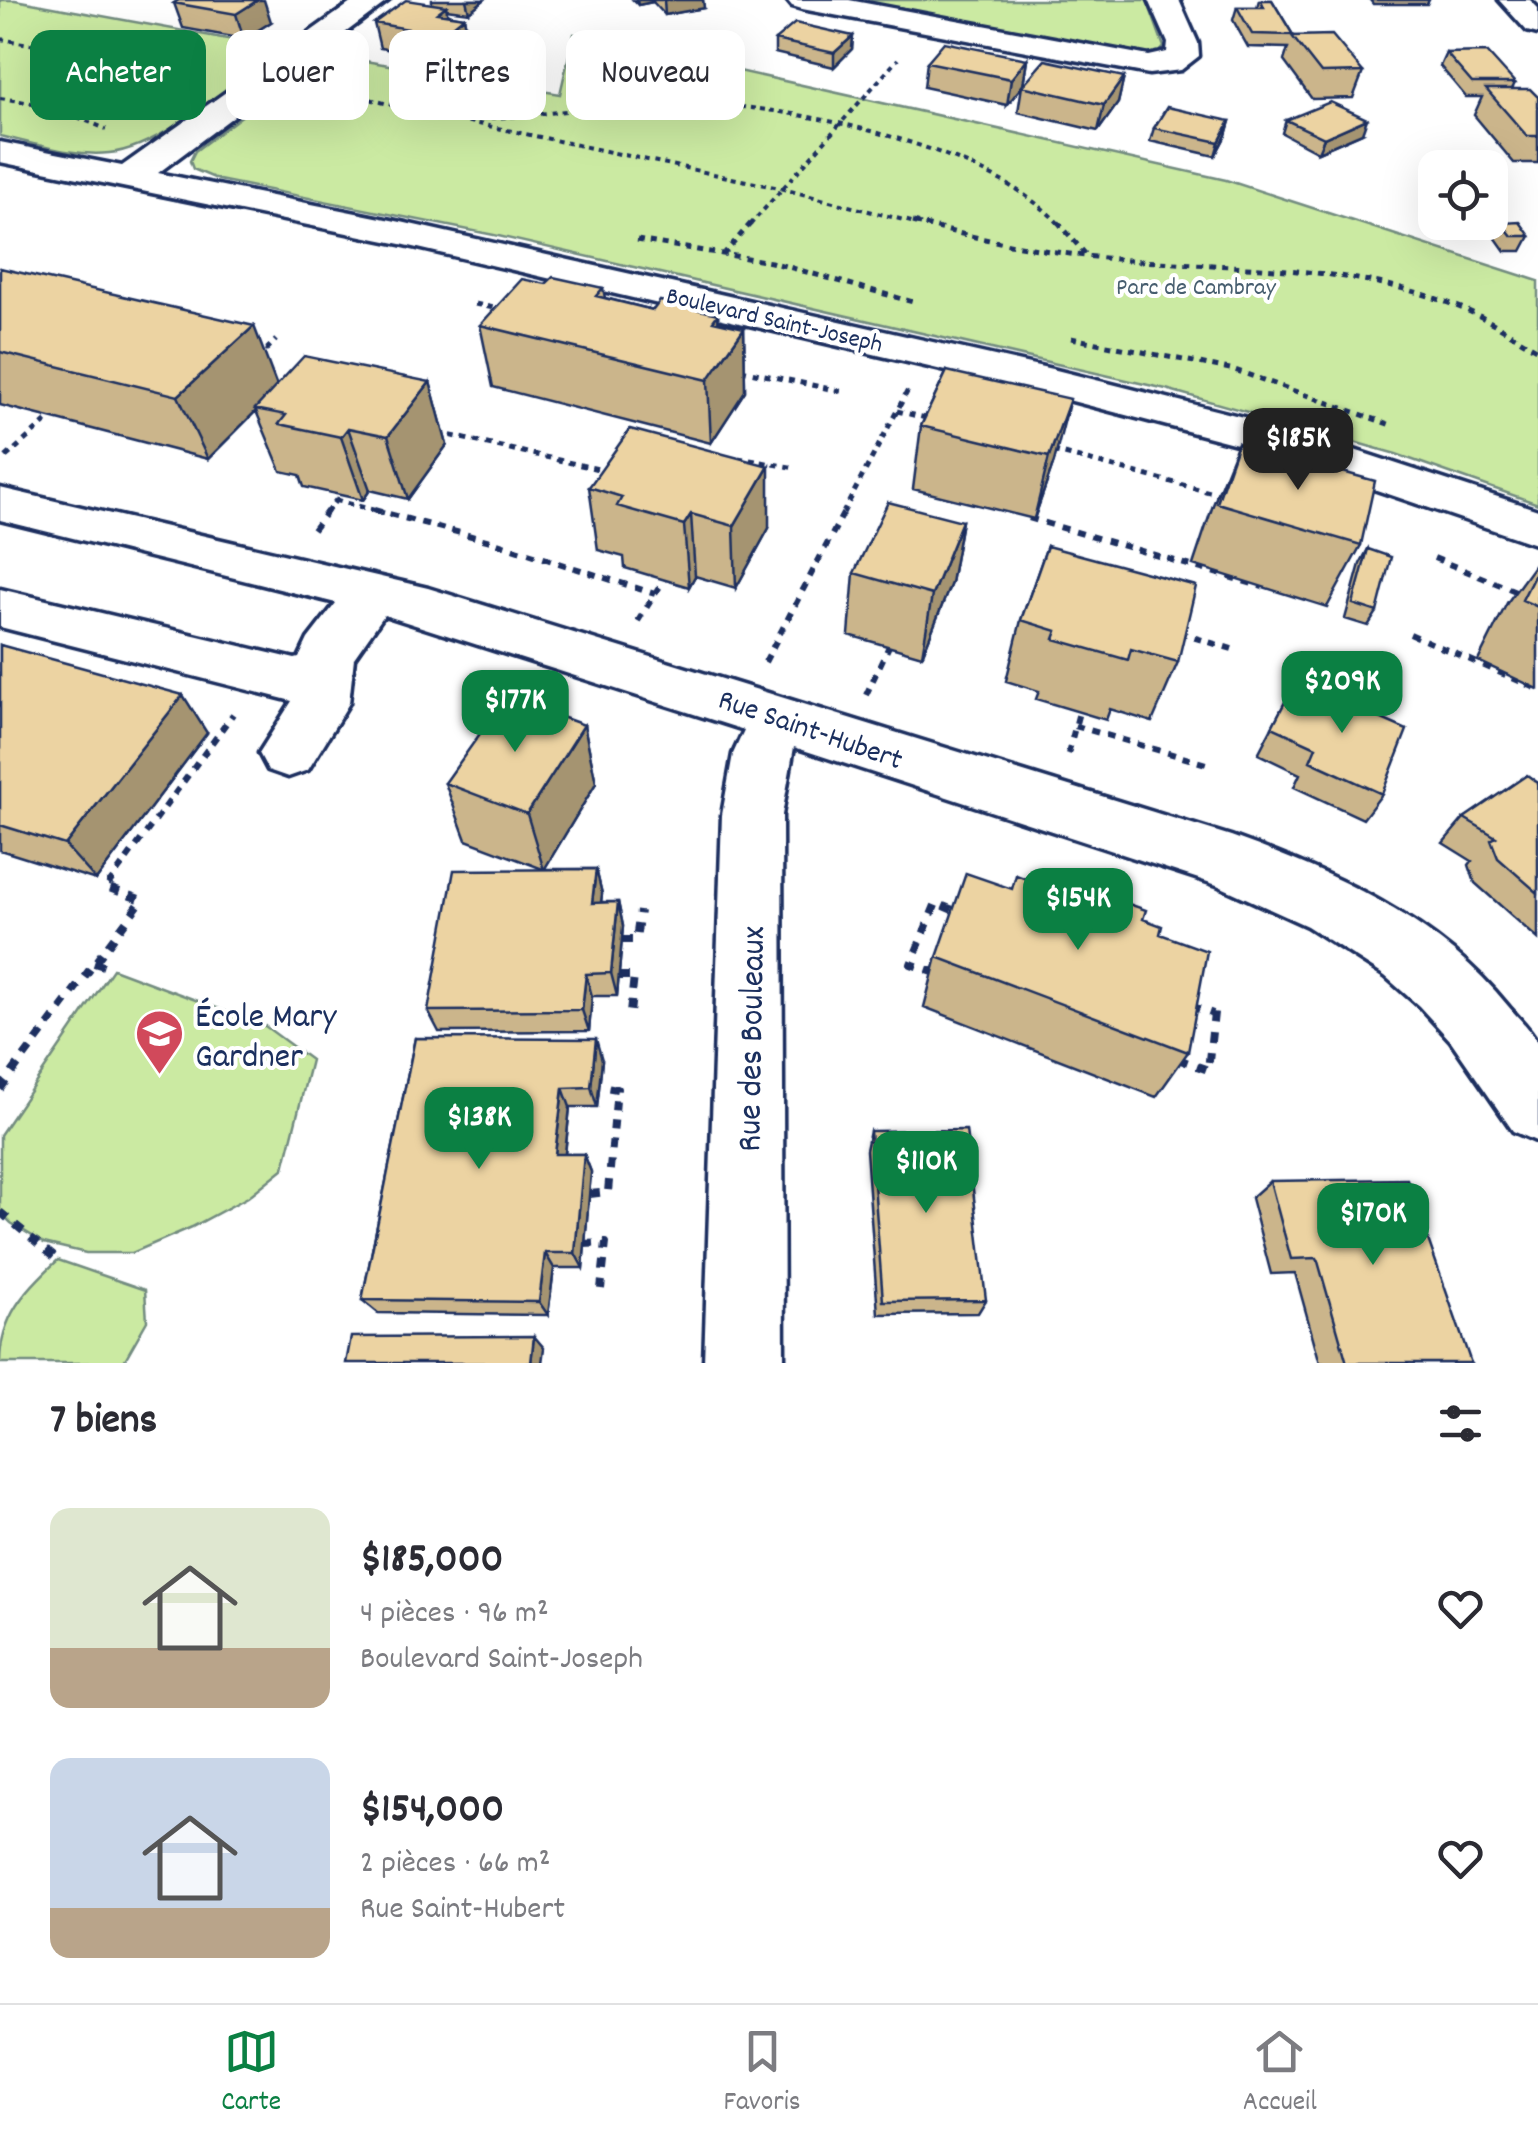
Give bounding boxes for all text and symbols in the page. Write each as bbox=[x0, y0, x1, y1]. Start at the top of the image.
chip: Acheter bbox=[30, 30, 206, 120]
chip: Louer bbox=[226, 30, 369, 120]
chip: Filtres bbox=[389, 30, 546, 120]
chip: Nouveau bbox=[566, 30, 745, 120]
map controls bbox=[1418, 150, 1508, 240]
button: locate bbox=[1418, 150, 1508, 240]
park label: Parc de Cambray bbox=[1116, 271, 1277, 307]
street label: Boulevard Saint-Joseph bbox=[662, 280, 886, 364]
pin: $185K bbox=[1228, 408, 1368, 493]
text: $185K bbox=[1265, 417, 1331, 463]
pin: $209K bbox=[1272, 651, 1412, 736]
text: $209K bbox=[1303, 660, 1381, 706]
pin: $177K bbox=[445, 670, 585, 755]
text: $177K bbox=[484, 679, 546, 725]
street label: Rue Saint-Hubert bbox=[712, 681, 907, 784]
pin: $154K bbox=[1008, 868, 1148, 953]
text: $154K bbox=[1045, 877, 1111, 923]
street label: Rue des Bouleaux bbox=[727, 926, 781, 1152]
place label: École Mary Gardner bbox=[195, 994, 337, 1084]
school or university icon: École Mary Gardner bbox=[134, 1008, 186, 1076]
pin: $138K bbox=[409, 1087, 549, 1172]
text: $138K bbox=[446, 1096, 512, 1142]
pin: $110K bbox=[856, 1131, 996, 1216]
text: $110K bbox=[895, 1140, 957, 1186]
pin: $170K bbox=[1303, 1183, 1443, 1268]
text: $170K bbox=[1339, 1192, 1407, 1238]
text: 7 biens bbox=[50, 1393, 157, 1453]
icon: filters bbox=[1433, 1396, 1488, 1451]
text: $185,000 bbox=[360, 1532, 503, 1592]
icon: home bbox=[130, 1548, 250, 1668]
icon: heart bbox=[1433, 1581, 1488, 1636]
text: 4 pièces · 96 m² bbox=[360, 1592, 549, 1638]
text: Boulevard Saint-Joseph bbox=[360, 1638, 643, 1684]
text: $154,000 bbox=[360, 1782, 504, 1842]
icon: home bbox=[130, 1798, 250, 1918]
icon: heart bbox=[1433, 1831, 1488, 1886]
text: 2 pièces · 66 m² bbox=[360, 1842, 550, 1888]
text: Rue Saint-Hubert bbox=[360, 1888, 565, 1934]
tab: Carte bbox=[221, 2024, 281, 2124]
tab: Favoris bbox=[723, 2024, 801, 2124]
tab: Accueil bbox=[1243, 2024, 1317, 2124]

